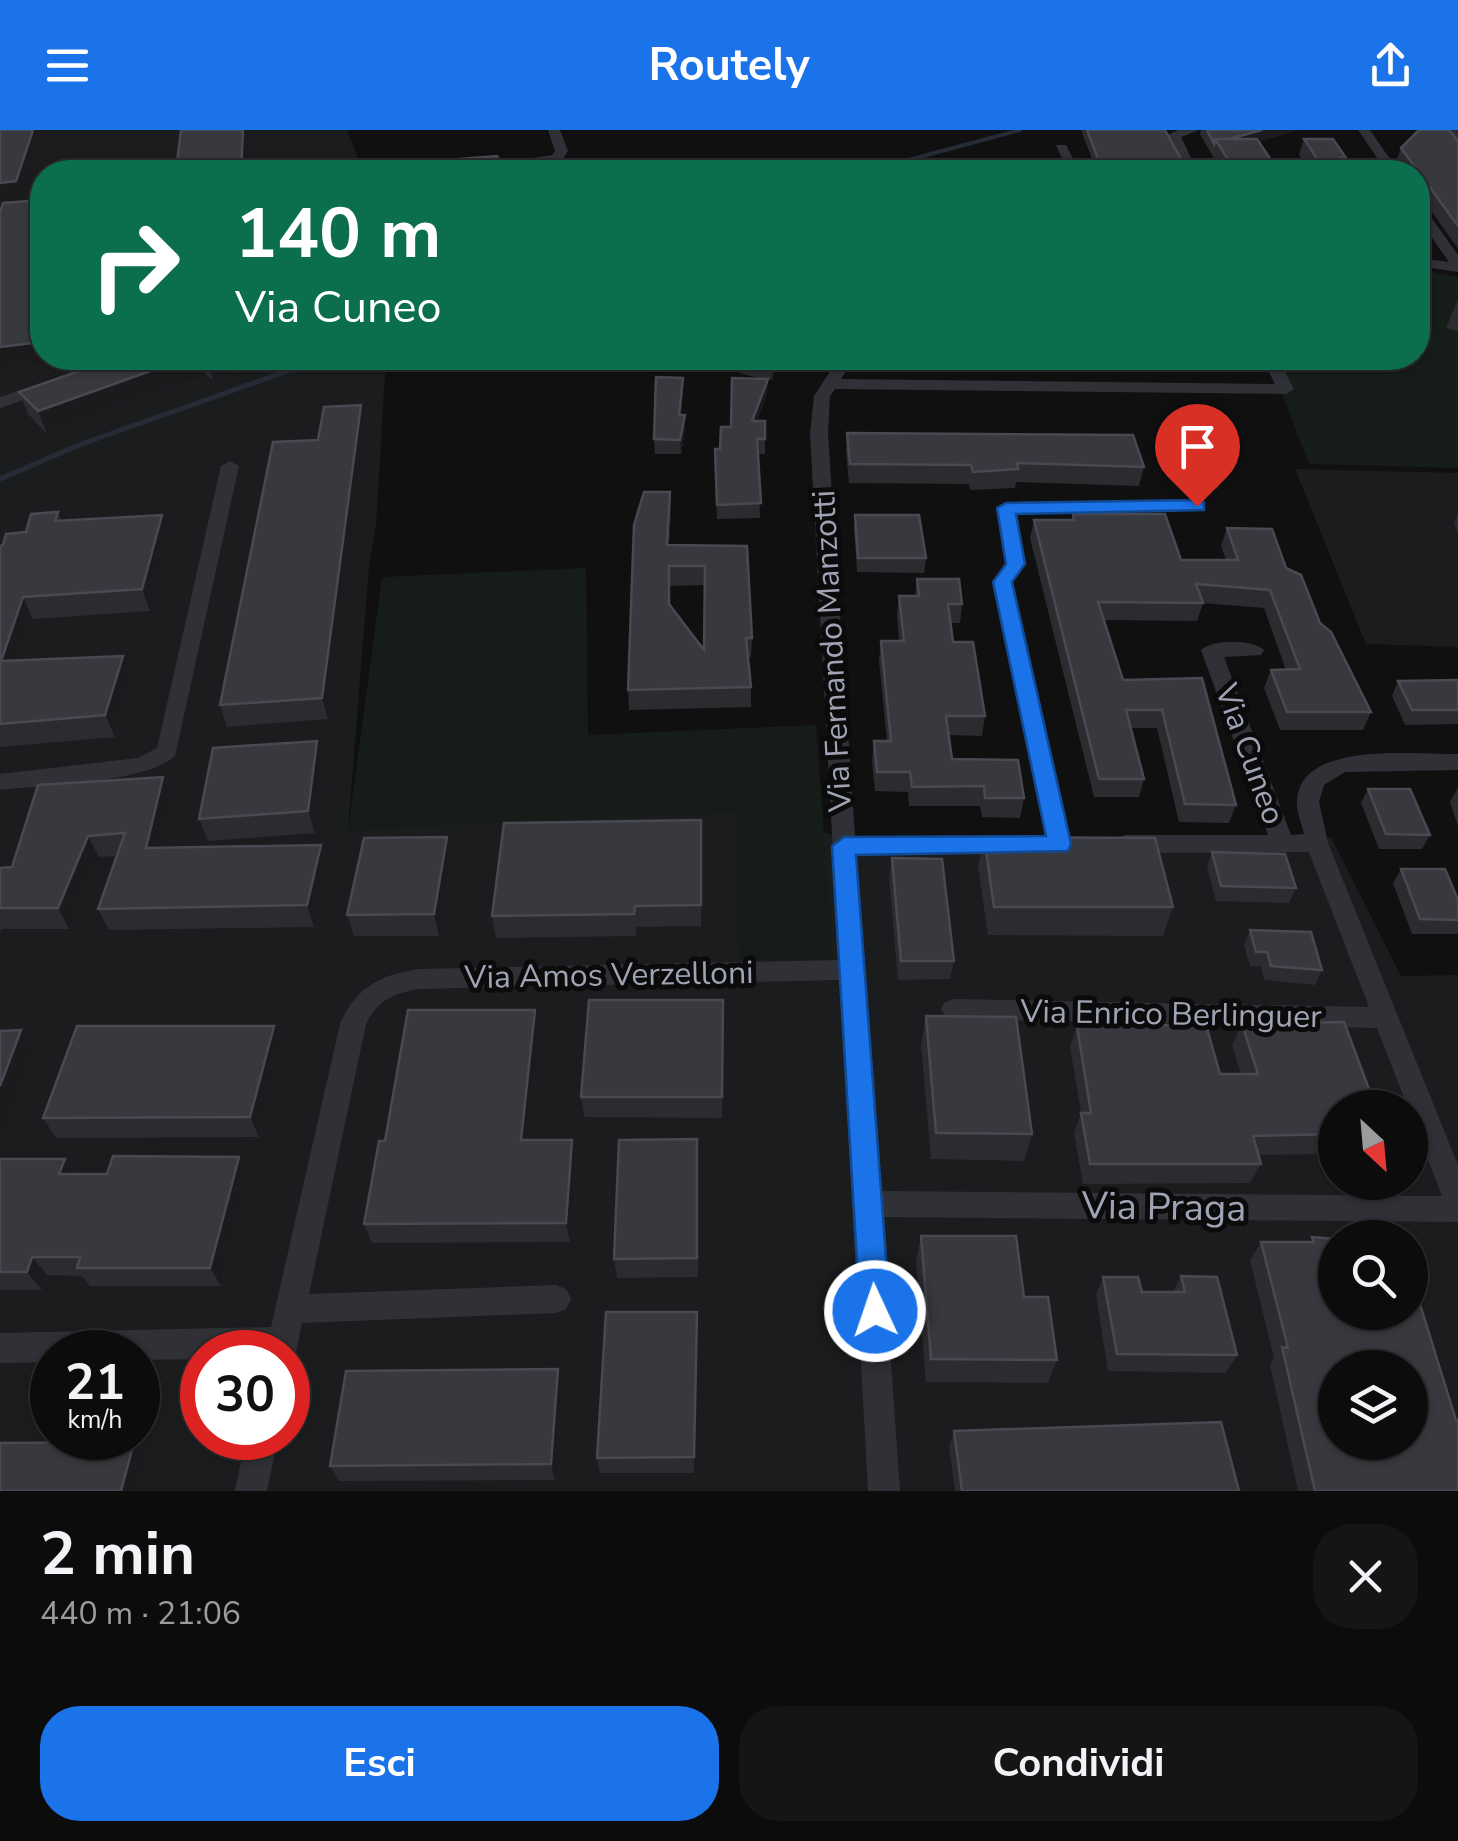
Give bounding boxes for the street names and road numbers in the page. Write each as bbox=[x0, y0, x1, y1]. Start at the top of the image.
street label: Via Fernando Manzotti bbox=[802, 489, 862, 814]
street label: Via Cuneo bbox=[1204, 677, 1295, 830]
street label: Via Amos Verzelloni bbox=[463, 951, 754, 999]
street label: Via Enrico Berlinguer bbox=[1019, 990, 1323, 1038]
street label: Via Praga bbox=[1080, 1180, 1247, 1234]

